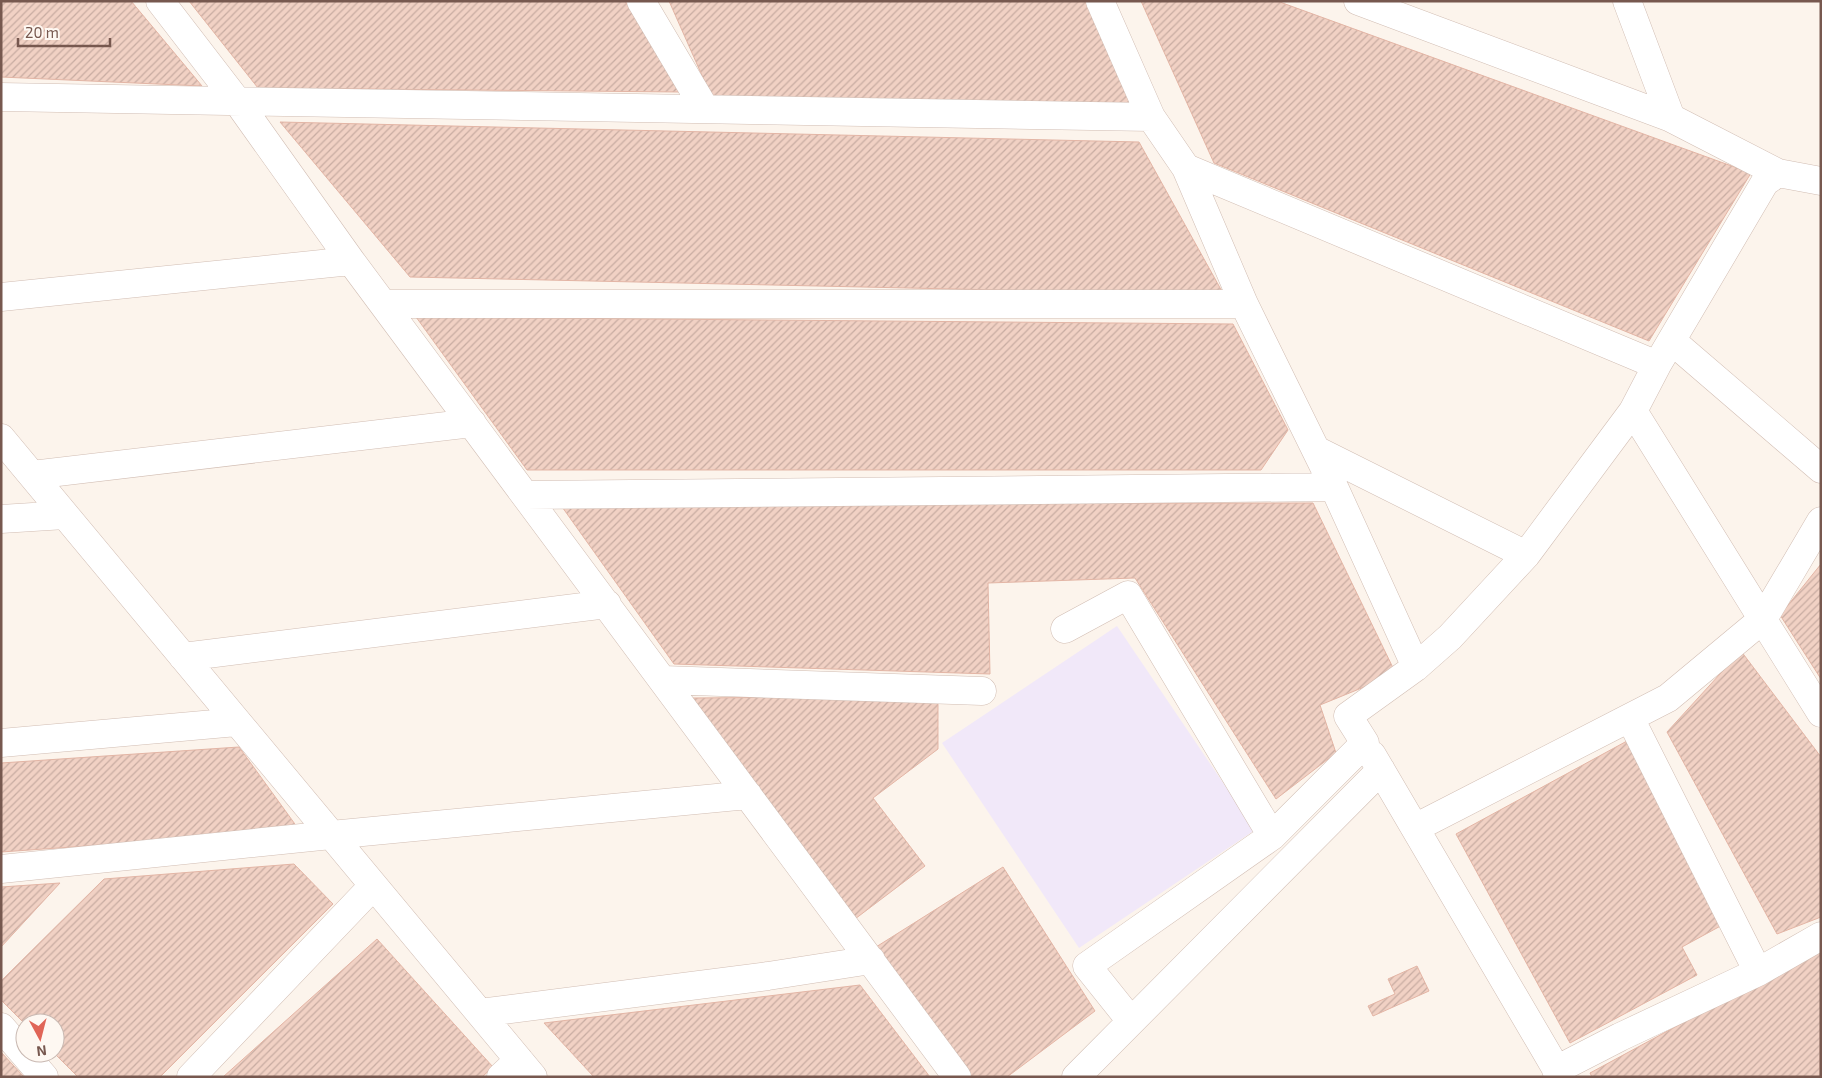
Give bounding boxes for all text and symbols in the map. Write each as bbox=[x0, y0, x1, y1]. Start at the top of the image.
scale bar bbox=[18, 15, 110, 47]
text: 20 m bbox=[25, 23, 59, 41]
north arrow bbox=[15, 1013, 65, 1063]
text: N bbox=[36, 1042, 48, 1060]

